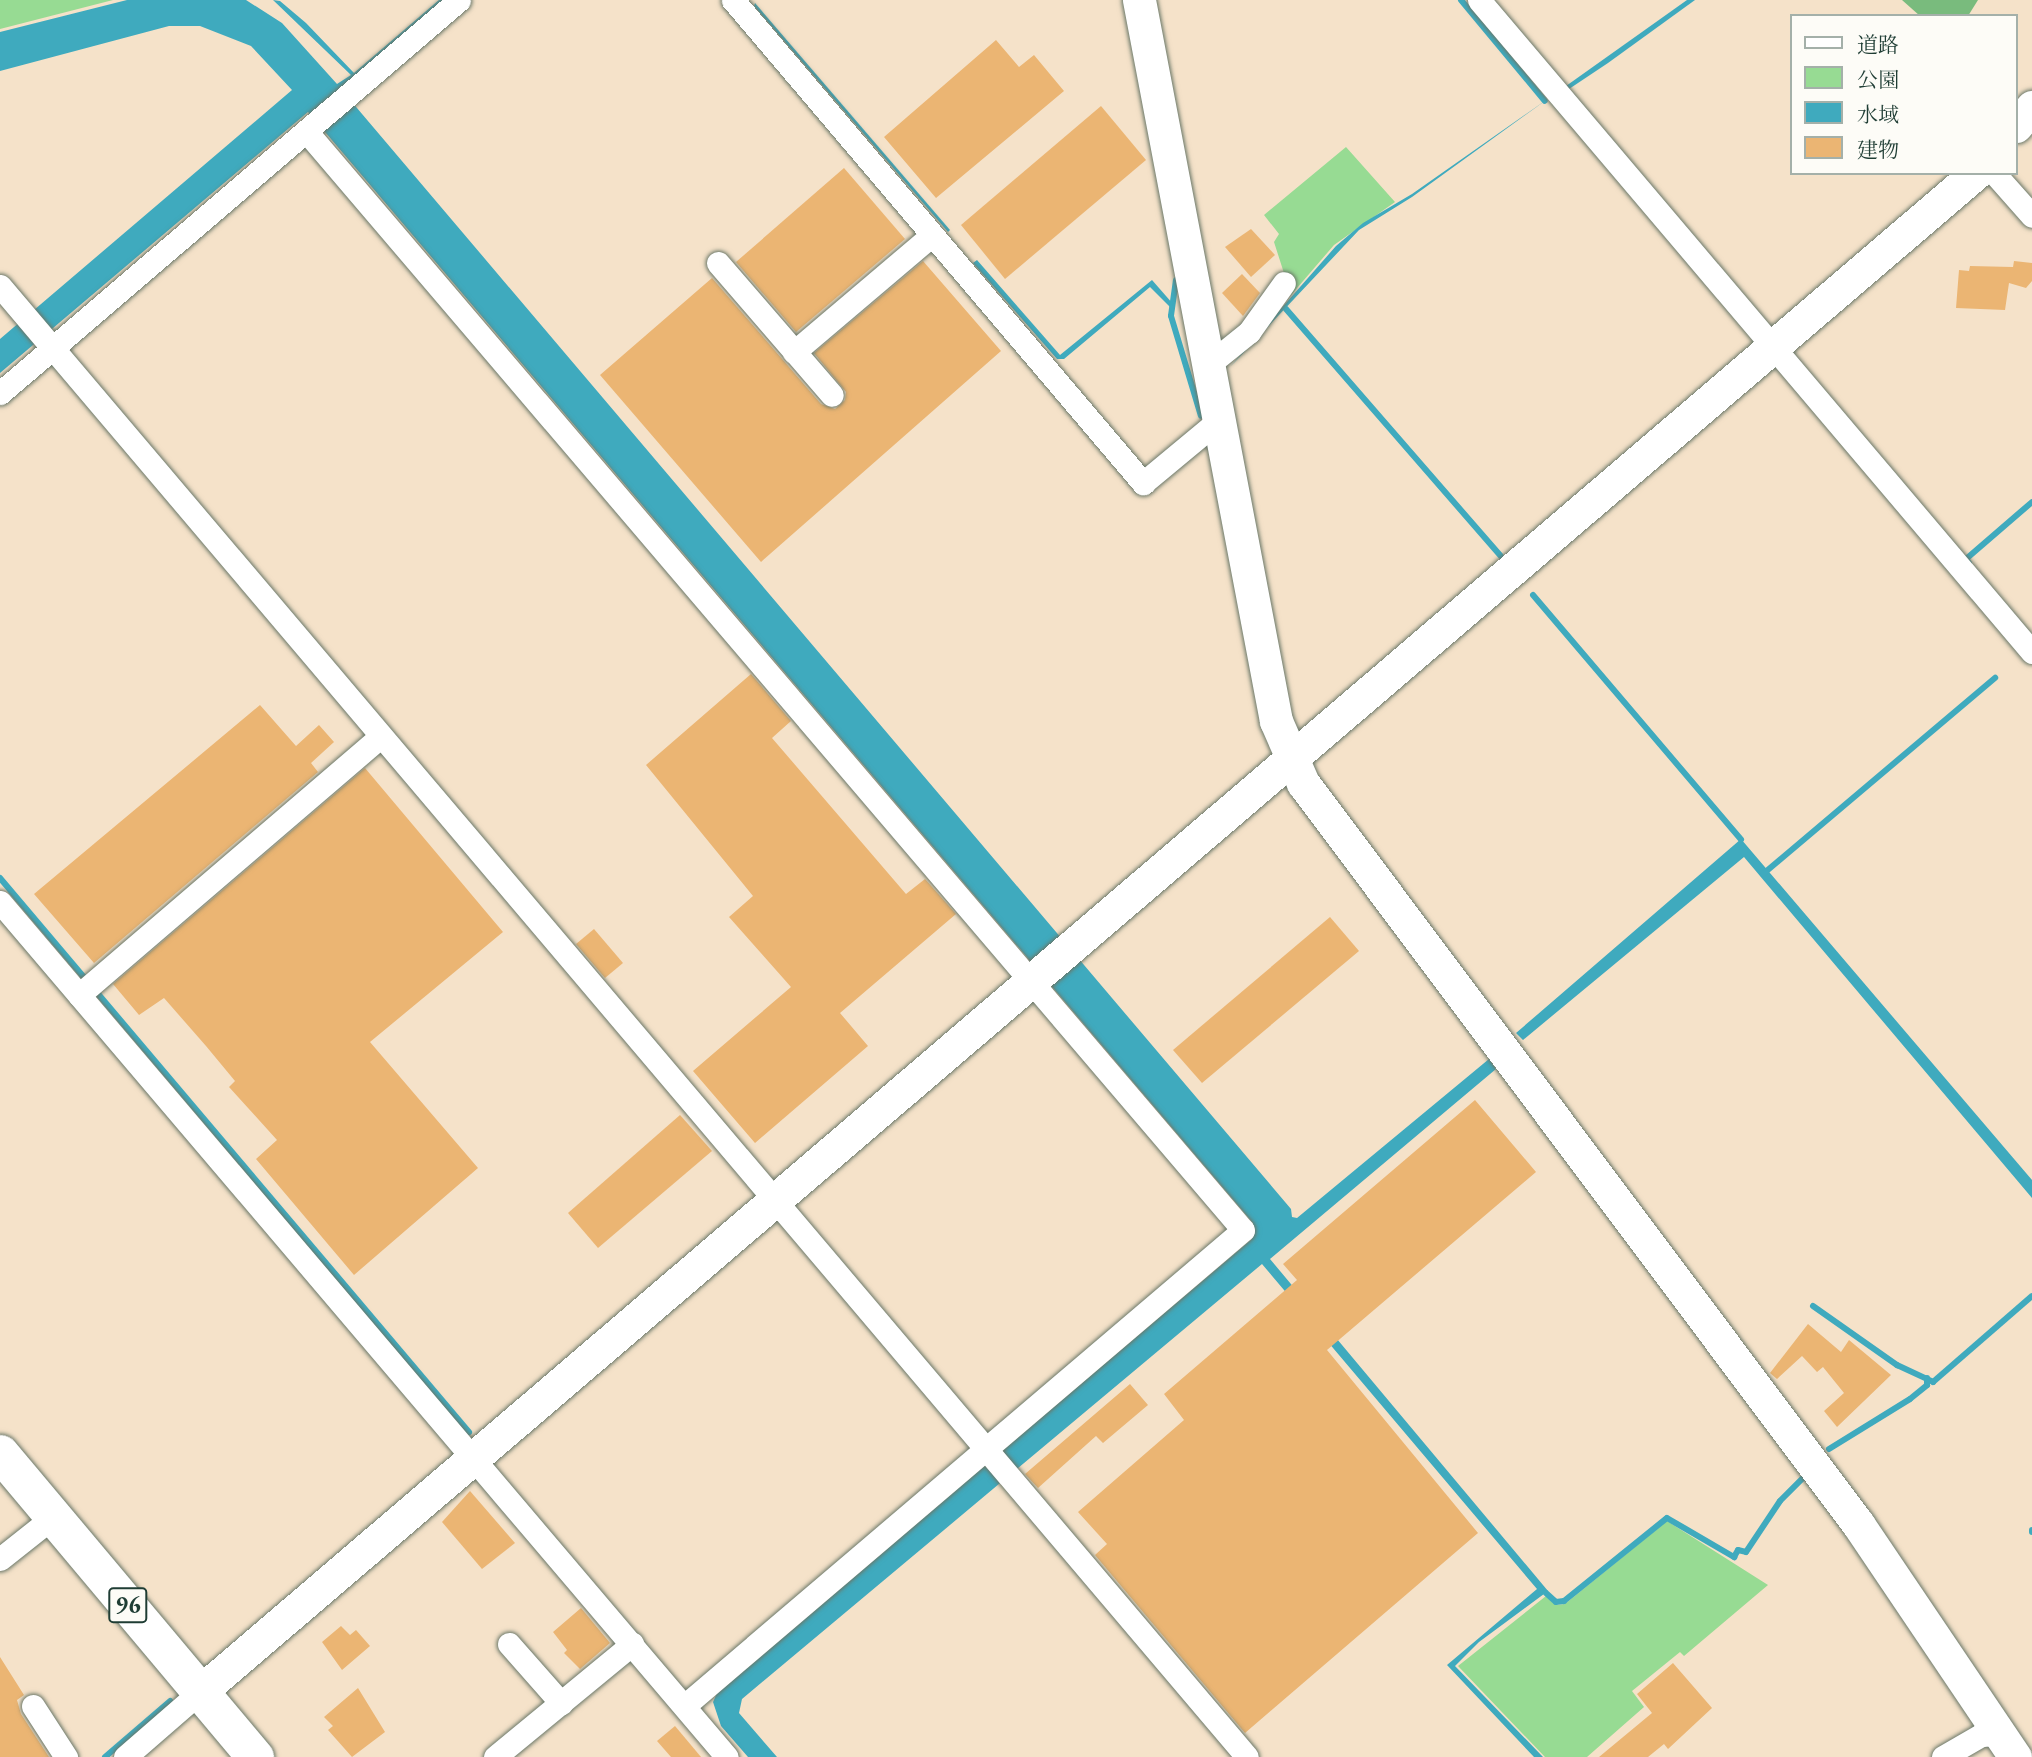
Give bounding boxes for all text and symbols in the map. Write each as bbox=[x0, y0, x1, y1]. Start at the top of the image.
legend bbox=[1790, 14, 2018, 175]
text: 道路 bbox=[1857, 31, 1899, 58]
text: 公園 bbox=[1857, 66, 1899, 93]
text: 水域 bbox=[1857, 101, 1899, 128]
text: 建物 bbox=[1857, 136, 1899, 163]
road number: 96 bbox=[107, 1584, 149, 1625]

